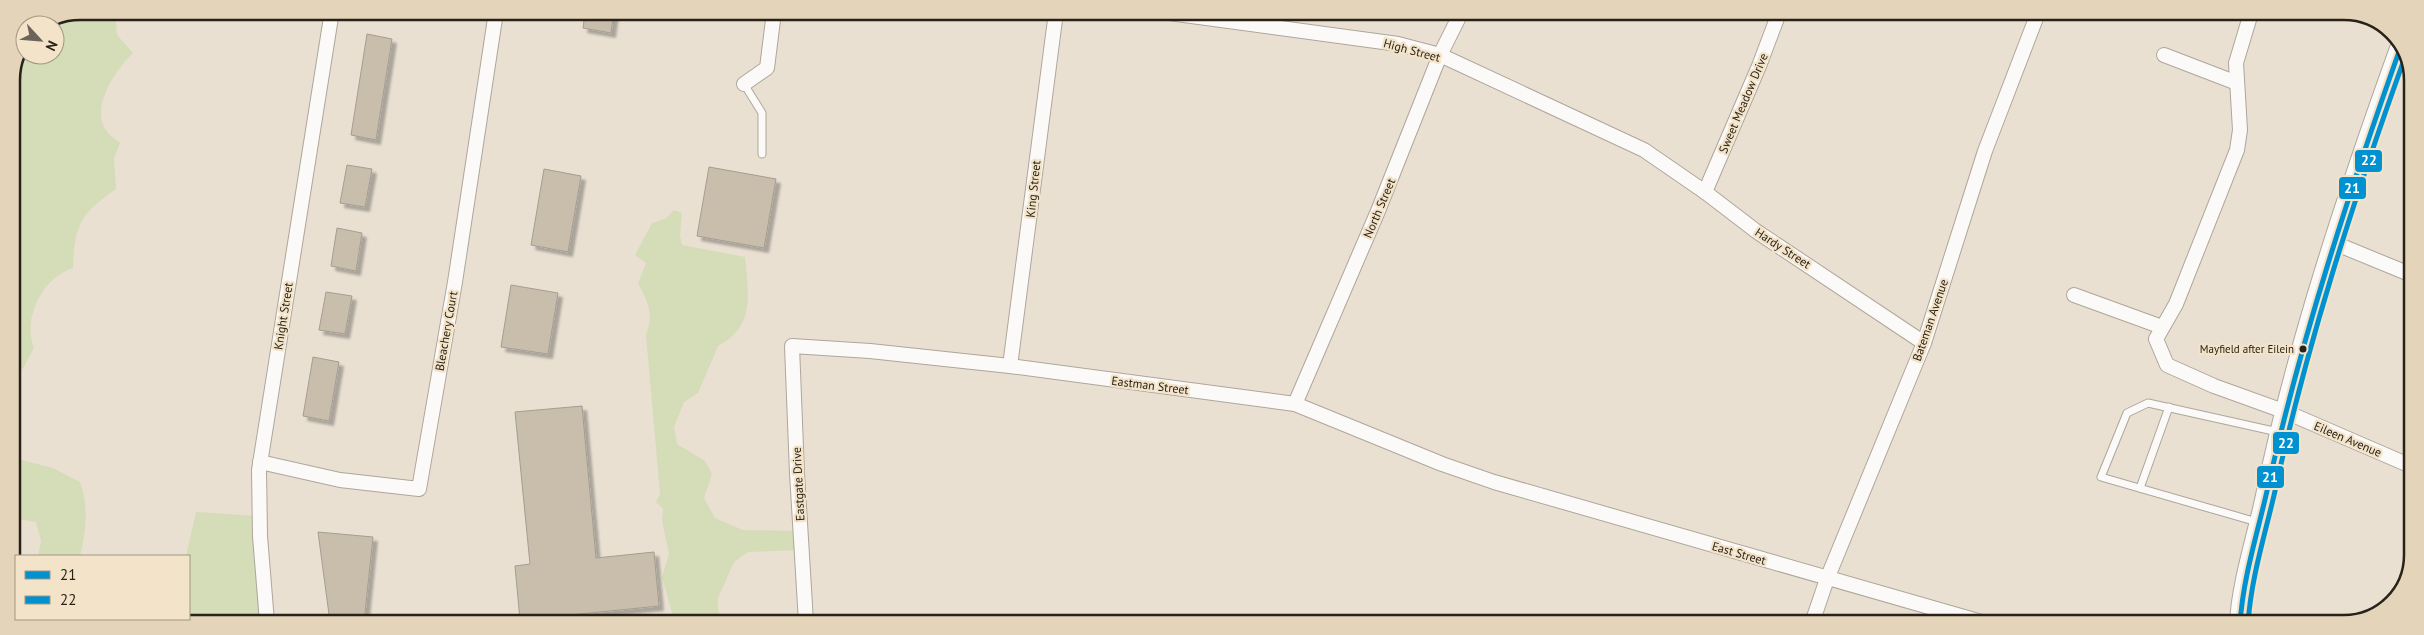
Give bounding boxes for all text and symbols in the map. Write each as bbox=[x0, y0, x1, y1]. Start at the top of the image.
north arrow bbox=[15, 15, 65, 65]
street label: High Street bbox=[1382, 35, 1442, 65]
text: N bbox=[42, 38, 62, 54]
street label: Sweet Meadow Drive bbox=[1715, 51, 1771, 155]
line badge: 22 bbox=[2354, 149, 2383, 173]
text: 22 bbox=[2361, 151, 2377, 169]
street label: King Street bbox=[1023, 160, 1043, 218]
street label: North Street bbox=[1360, 176, 1398, 240]
line badge: 21 bbox=[2338, 176, 2367, 200]
text: 21 bbox=[2344, 179, 2360, 197]
street label: Hardy Street bbox=[1752, 224, 1814, 272]
street label: Bateman Avenue bbox=[1909, 277, 1951, 363]
street label: Knight Street bbox=[270, 281, 296, 351]
street label: Bleachery Court bbox=[432, 290, 460, 372]
place label: Mayfield after Eilein bbox=[2200, 342, 2294, 356]
marker: Mayfield after Eilein bbox=[2298, 344, 2308, 354]
street label: Eastman Street bbox=[1111, 373, 1189, 397]
street label: Eileen Avenue bbox=[2312, 418, 2384, 460]
line badge: 22 bbox=[2272, 431, 2300, 455]
text: 22 bbox=[2278, 434, 2294, 452]
street label: Eastgate Drive bbox=[789, 447, 807, 521]
line badge: 21 bbox=[2256, 465, 2285, 489]
text: 21 bbox=[2262, 468, 2278, 486]
street label: East Street bbox=[1710, 538, 1768, 568]
legend bbox=[15, 555, 190, 620]
text: 21 bbox=[60, 565, 76, 584]
text: 22 bbox=[60, 590, 76, 609]

